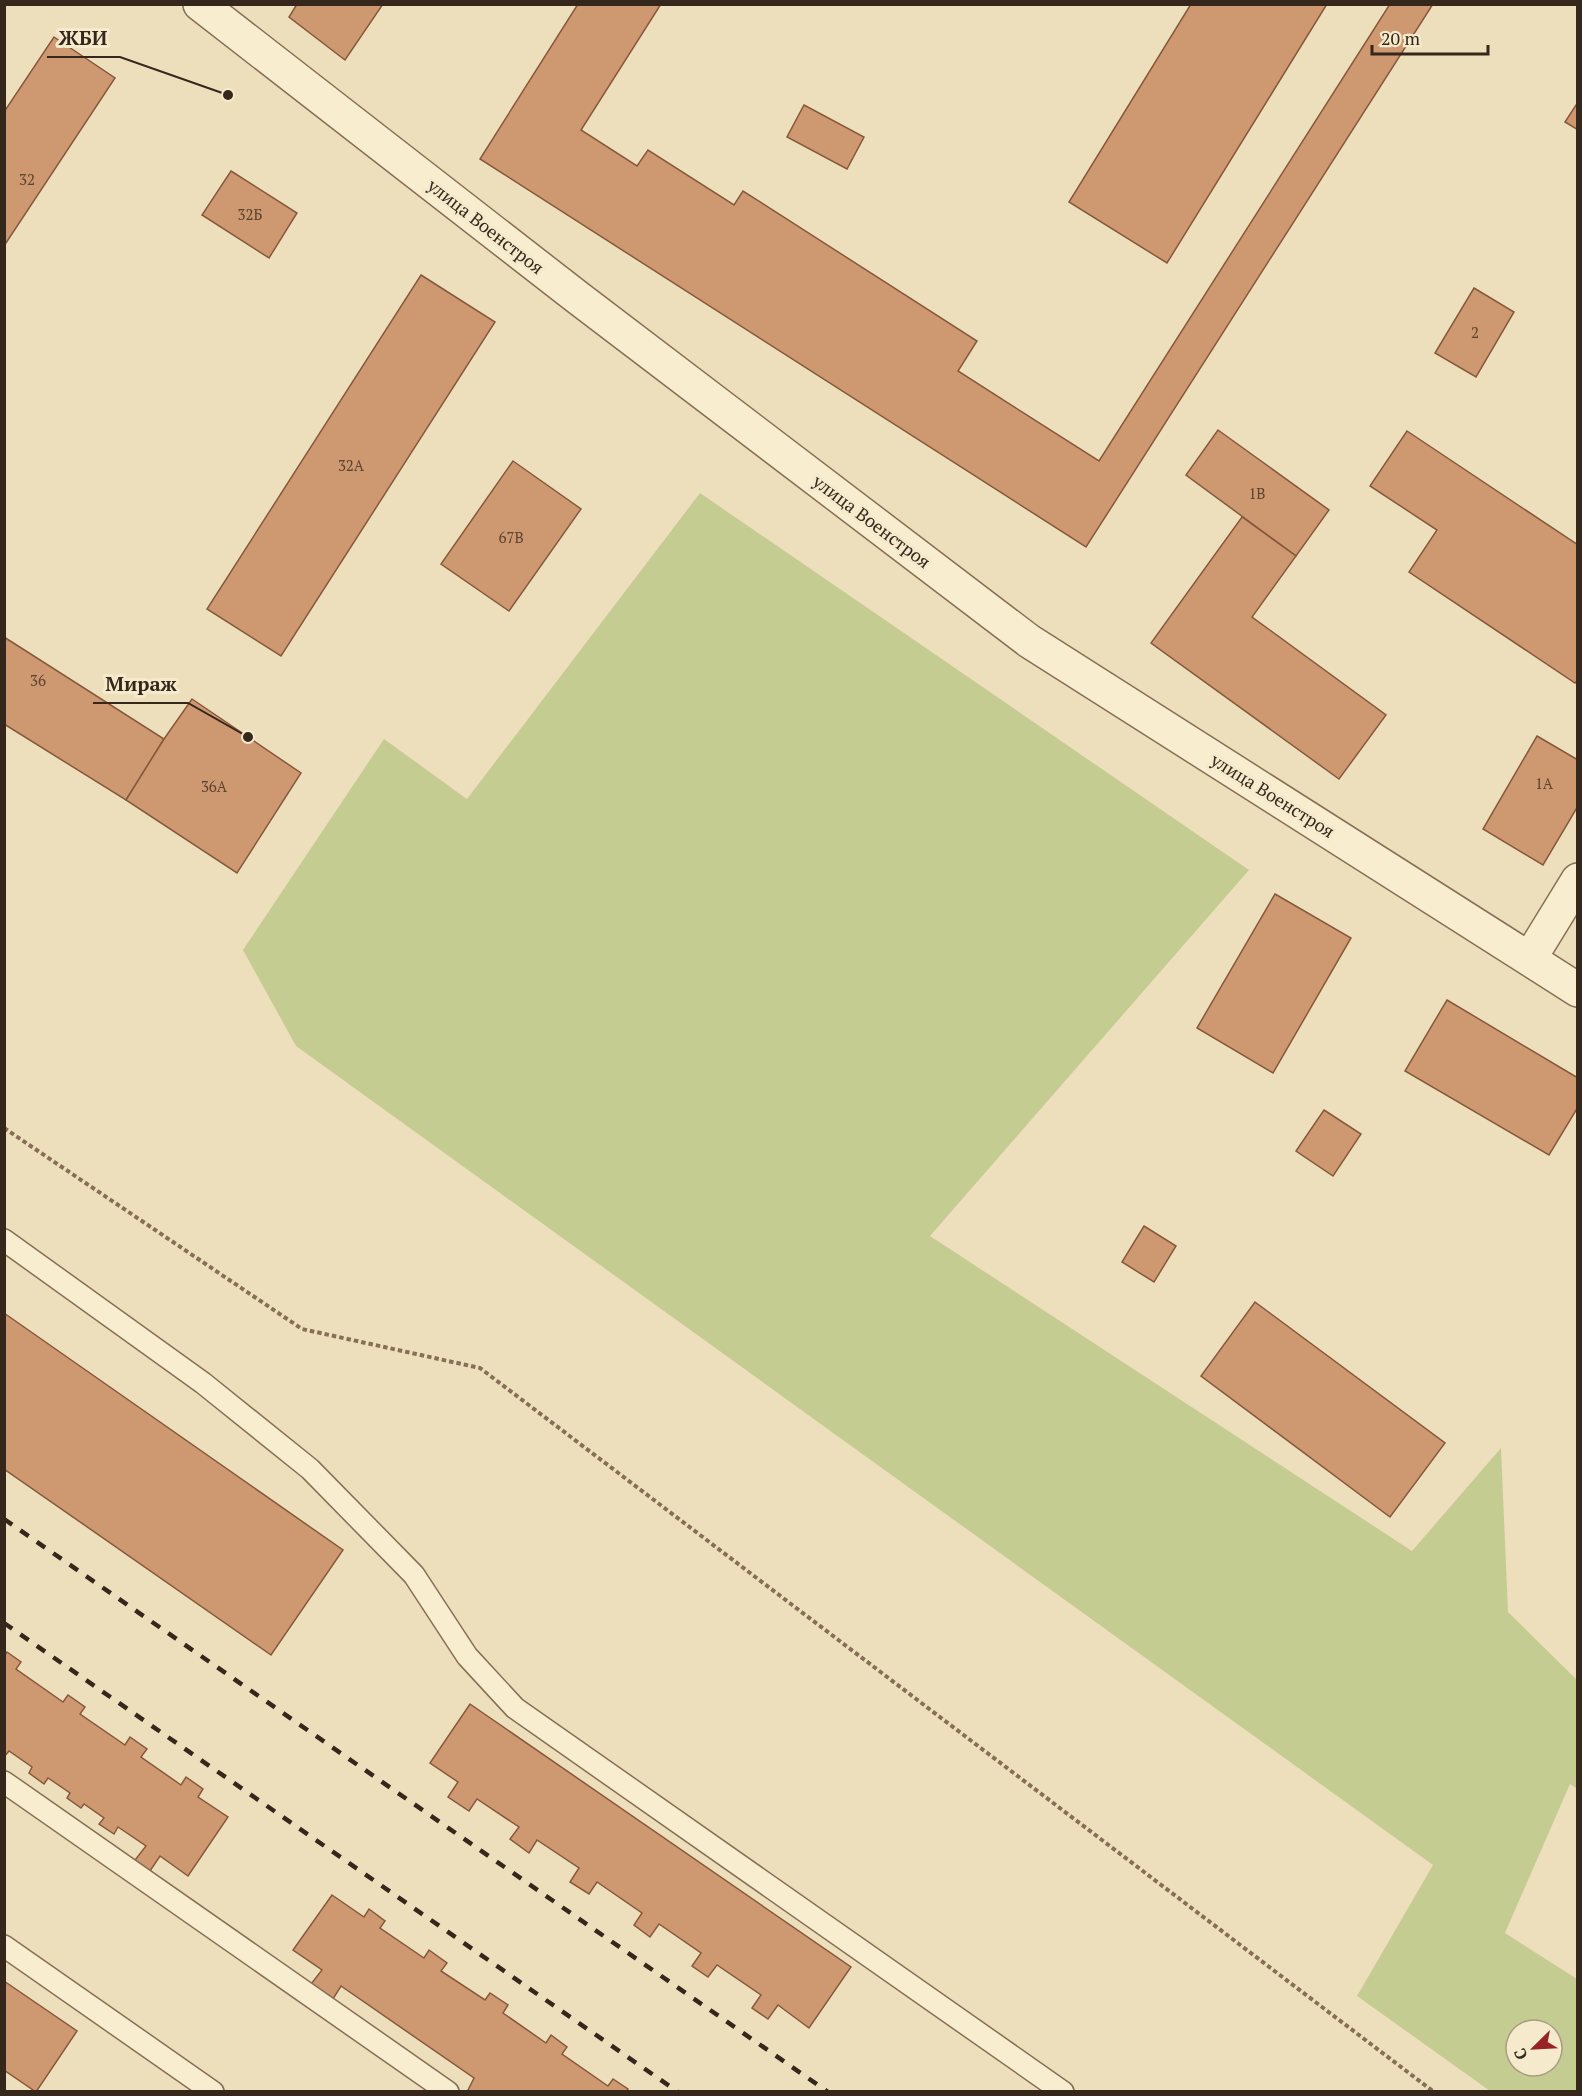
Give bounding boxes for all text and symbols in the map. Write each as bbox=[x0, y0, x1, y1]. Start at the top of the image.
scale bar bbox=[1372, 18, 1488, 56]
callout: ЖБИ bbox=[47, 19, 120, 57]
text: ЖБИ bbox=[59, 24, 108, 51]
text: 20 m bbox=[1381, 26, 1421, 50]
house number: 32 bbox=[19, 169, 35, 189]
street label: улица Военстроя bbox=[422, 172, 549, 279]
house number: 32Б bbox=[238, 204, 263, 224]
house number: 2 bbox=[1471, 322, 1479, 342]
house number: 32А bbox=[338, 455, 365, 475]
street label: улица Военстроя bbox=[807, 468, 936, 573]
house number: 1В bbox=[1248, 483, 1266, 503]
house number: 67В bbox=[498, 527, 524, 547]
callout: Мираж bbox=[93, 665, 188, 703]
house number: 36 bbox=[30, 670, 46, 690]
text: Мираж bbox=[105, 670, 178, 697]
street label: улица Военстроя bbox=[1206, 747, 1339, 843]
house number: 1А bbox=[1535, 773, 1554, 793]
house number: 36А bbox=[201, 776, 228, 796]
north arrow bbox=[1504, 2018, 1564, 2078]
text: С bbox=[1508, 2045, 1532, 2063]

